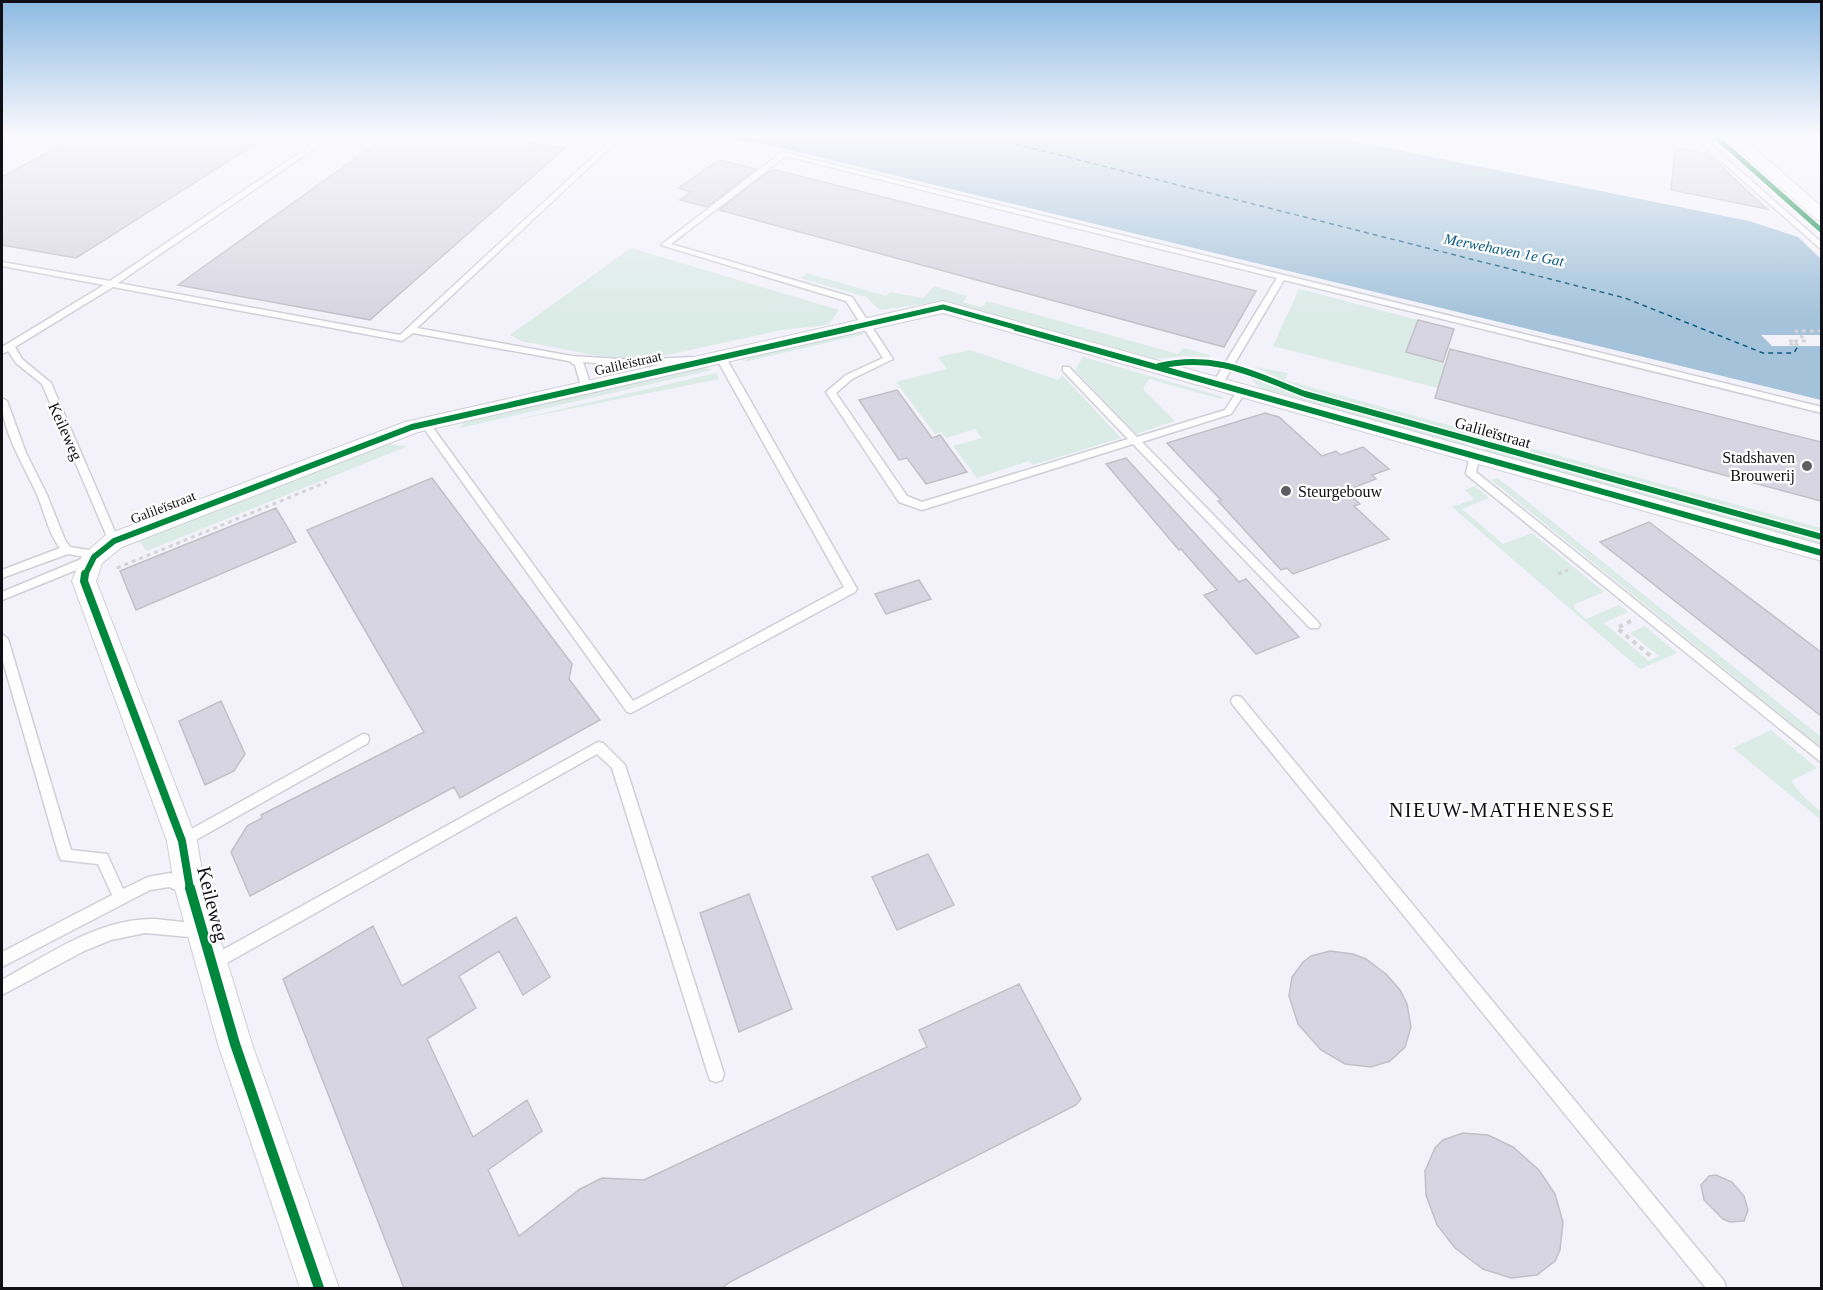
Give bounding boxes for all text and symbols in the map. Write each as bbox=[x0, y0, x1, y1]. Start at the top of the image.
water label: Merwehaven 1e Gat bbox=[1442, 230, 1566, 270]
street label: Galileïstraat bbox=[593, 348, 663, 378]
street label: Keileweg bbox=[44, 400, 86, 463]
street label: Galileïstraat bbox=[1453, 414, 1533, 452]
place label: Stadshaven Brouwerij bbox=[1722, 449, 1795, 485]
marker: Stadshaven Brouwerij bbox=[1800, 459, 1814, 473]
place label: Steurgebouw bbox=[1298, 483, 1383, 501]
marker: Steurgebouw bbox=[1279, 484, 1293, 498]
street label: Galileïstraat bbox=[129, 488, 198, 527]
district label: NIEUW-MATHENESSE bbox=[1389, 799, 1615, 821]
street label: Keileweg bbox=[192, 864, 233, 944]

